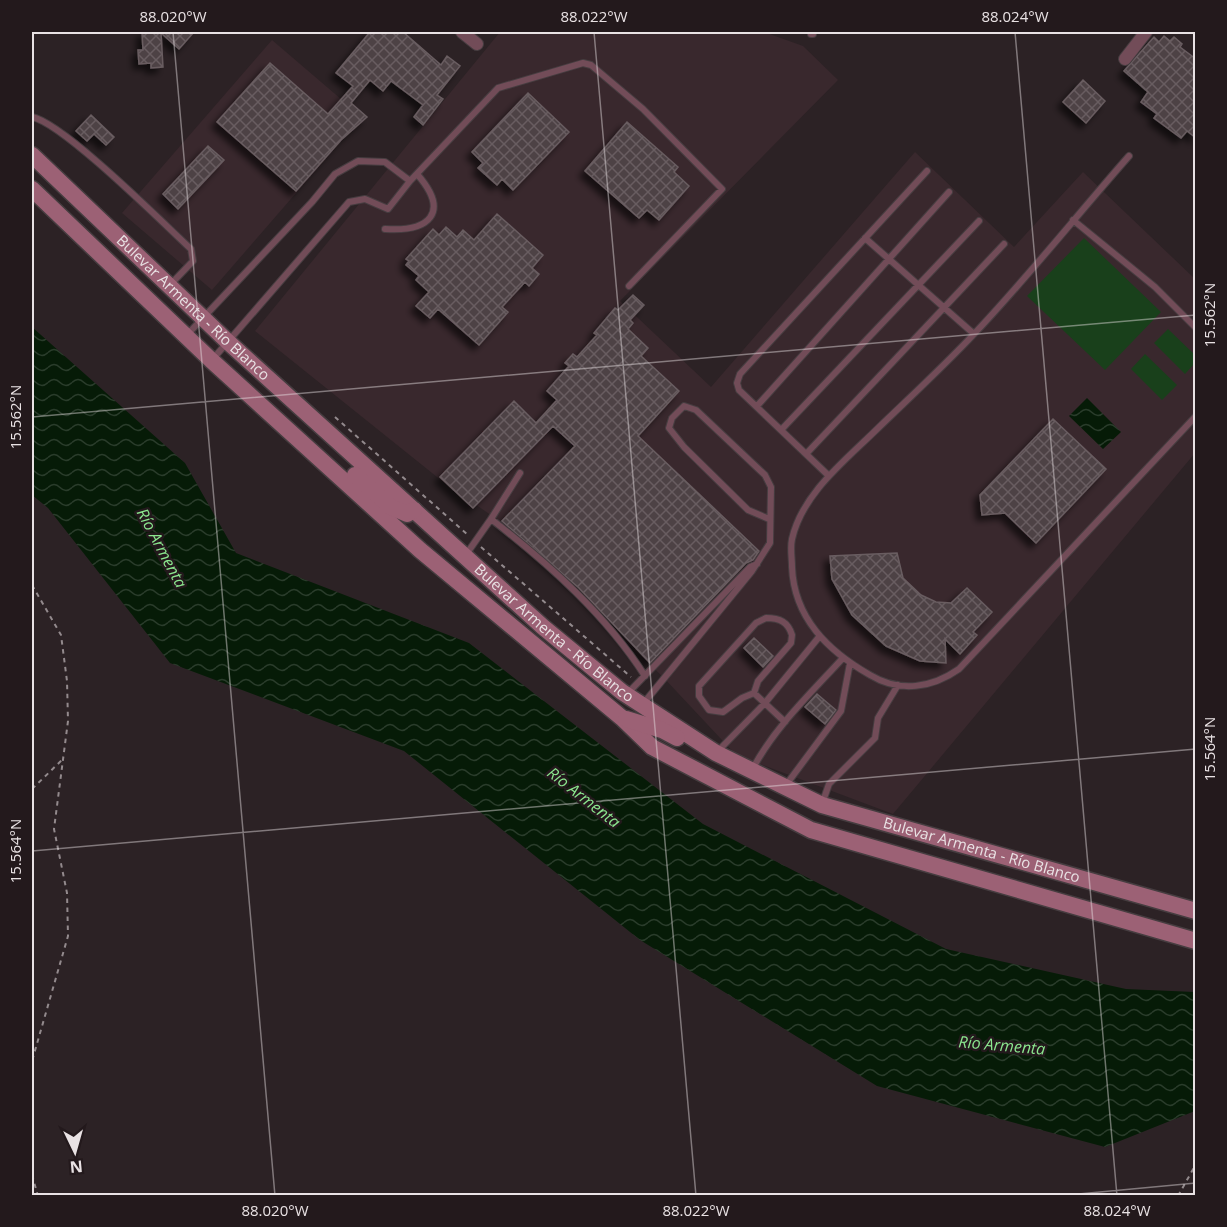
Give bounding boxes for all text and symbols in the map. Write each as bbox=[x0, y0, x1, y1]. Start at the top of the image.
text: 88.020°W bbox=[139, 6, 207, 26]
text: 88.022°W bbox=[560, 6, 628, 26]
text: 88.024°W bbox=[981, 6, 1049, 26]
street label: Bulevar Armenta - Río Blanco bbox=[113, 230, 275, 384]
text: 15.562°N bbox=[1199, 283, 1219, 347]
text: 15.562°N bbox=[5, 385, 25, 449]
water label: Río Armenta bbox=[132, 504, 192, 592]
street label: Bulevar Armenta - Río Blanco bbox=[471, 559, 638, 706]
text: 15.564°N bbox=[1199, 717, 1219, 781]
water label: Río Armenta bbox=[543, 762, 625, 832]
street label: Bulevar Armenta - Río Blanco bbox=[881, 812, 1083, 887]
text: 15.564°N bbox=[5, 819, 25, 883]
water label: Río Armenta bbox=[958, 1030, 1046, 1060]
north arrow bbox=[45, 1122, 105, 1182]
text: N bbox=[69, 1155, 84, 1178]
text: 88.020°W bbox=[241, 1200, 309, 1220]
text: 88.022°W bbox=[662, 1200, 730, 1220]
text: 88.024°W bbox=[1083, 1200, 1151, 1220]

